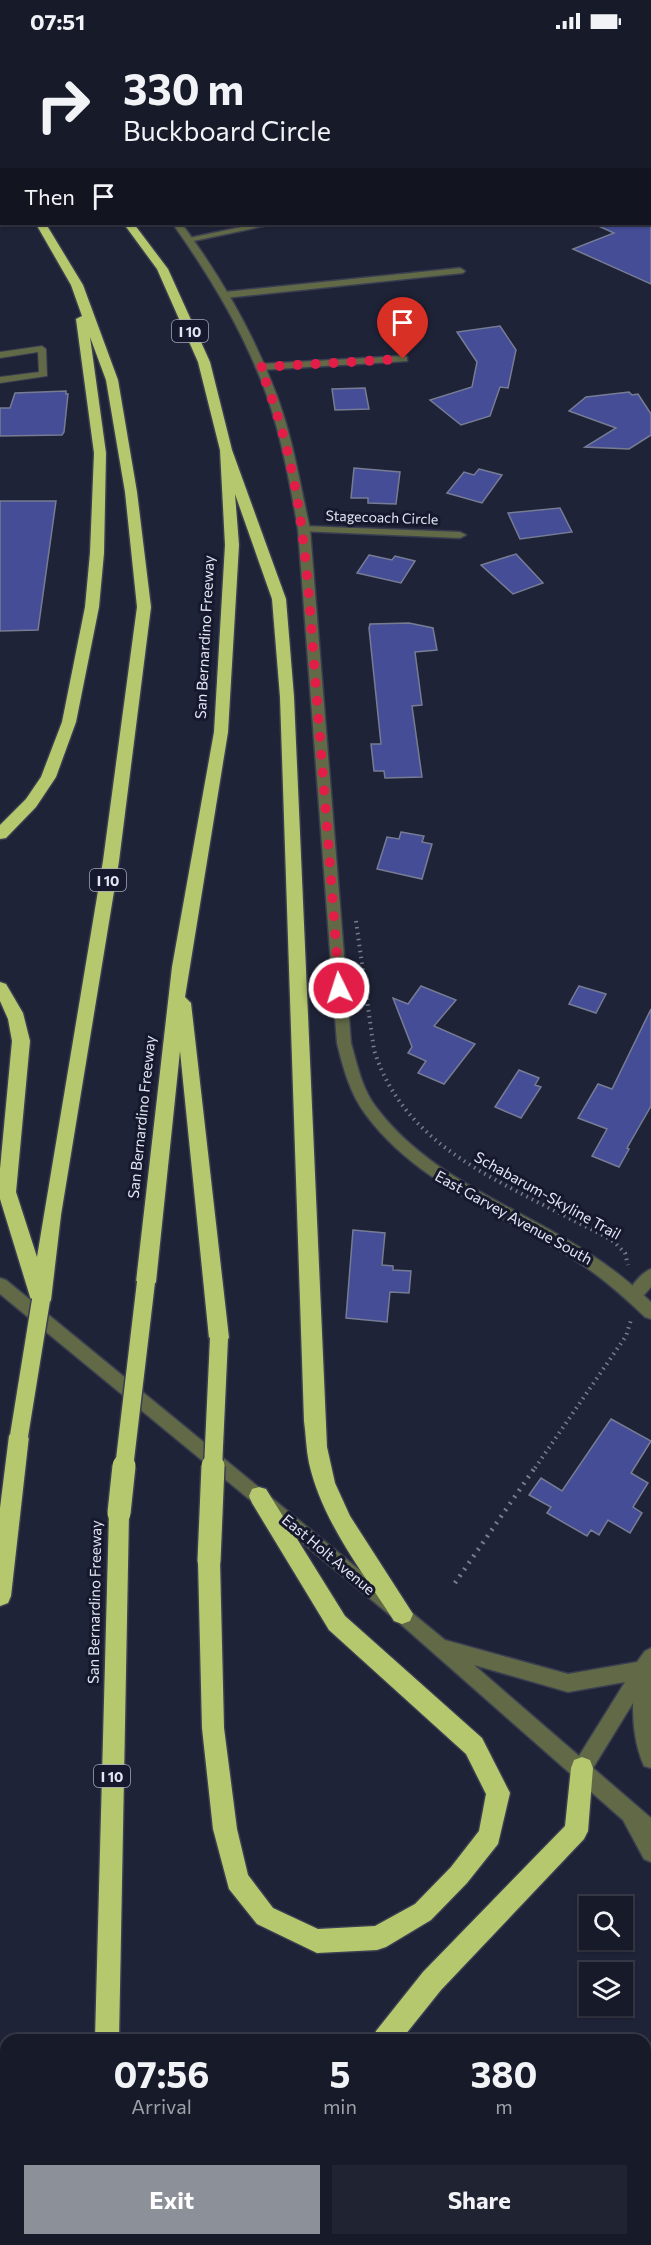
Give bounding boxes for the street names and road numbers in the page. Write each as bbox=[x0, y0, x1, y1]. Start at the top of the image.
road number: I 10 bbox=[172, 320, 208, 342]
street label: Stagecoach Circle bbox=[325, 507, 439, 527]
street label: San Bernardino Freeway bbox=[191, 554, 217, 719]
road number: I 10 bbox=[90, 869, 126, 891]
street label: San Bernardino Freeway bbox=[123, 1034, 159, 1199]
street label: Schabarum-Skyline Trail bbox=[472, 1147, 624, 1243]
street label: East Garvey Avenue South bbox=[432, 1166, 596, 1268]
street label: East Holt Avenue bbox=[279, 1510, 379, 1598]
street label: San Bernardino Freeway bbox=[84, 1520, 104, 1684]
road number: I 10 bbox=[94, 1765, 130, 1787]

